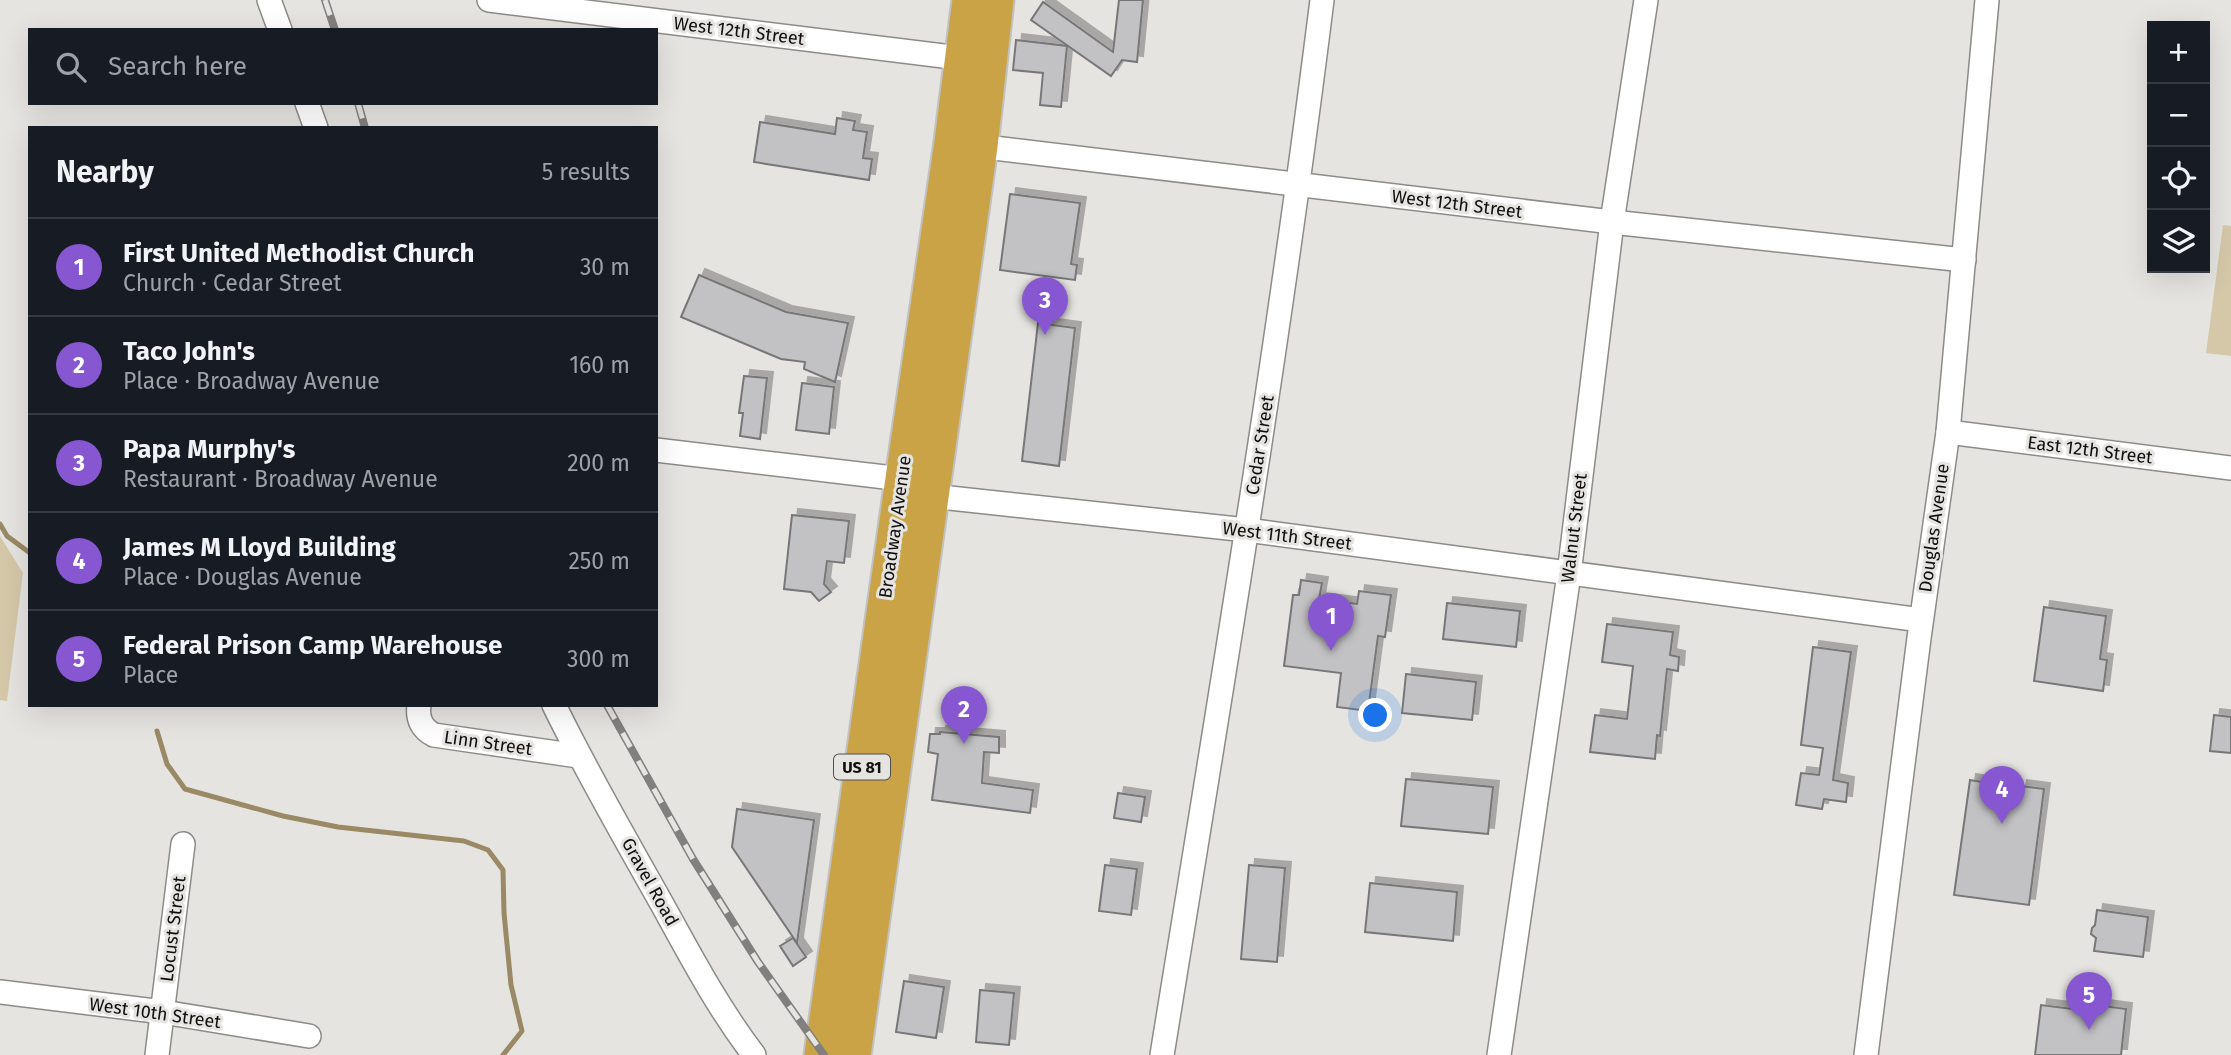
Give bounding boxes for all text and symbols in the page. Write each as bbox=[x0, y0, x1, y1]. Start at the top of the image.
street label: West 12th Street bbox=[672, 12, 806, 50]
map controls bbox=[2147, 21, 2210, 273]
button: + bbox=[2147, 21, 2210, 84]
search box bbox=[28, 28, 658, 105]
icon: search bbox=[52, 48, 90, 86]
text: Search here bbox=[108, 51, 247, 82]
button: − bbox=[2147, 84, 2210, 147]
button: locate bbox=[2147, 147, 2210, 210]
text: Nearby bbox=[56, 154, 154, 190]
text: 5 results bbox=[542, 158, 630, 186]
street label: West 12th Street bbox=[1390, 185, 1524, 223]
button: layers bbox=[2147, 210, 2210, 273]
text: First United Methodist Church bbox=[123, 238, 474, 269]
text: 1 bbox=[74, 253, 84, 281]
text: 30 m bbox=[580, 253, 630, 281]
text: Church · Cedar Street bbox=[123, 269, 341, 297]
pin: 3 bbox=[1022, 277, 1068, 335]
text: Taco John's bbox=[123, 336, 255, 367]
text: 2 bbox=[73, 351, 85, 379]
text: 160 m bbox=[569, 351, 630, 379]
text: Place · Broadway Avenue bbox=[123, 367, 380, 395]
street label: Cedar Street bbox=[1241, 393, 1279, 496]
street label: East 12th Street bbox=[2026, 431, 2154, 469]
text: Papa Murphy's bbox=[123, 434, 295, 465]
text: 3 bbox=[73, 449, 85, 477]
text: 200 m bbox=[567, 449, 630, 477]
street label: Broadway Avenue bbox=[874, 454, 916, 600]
street label: Douglas Avenue bbox=[1914, 462, 1954, 594]
text: Restaurant · Broadway Avenue bbox=[123, 465, 438, 493]
street label: Walnut Street bbox=[1556, 471, 1592, 584]
street label: West 11th Street bbox=[1221, 517, 1353, 555]
text: James M Lloyd Building bbox=[123, 532, 396, 563]
text: 4 bbox=[73, 547, 86, 575]
text: 250 m bbox=[568, 547, 630, 575]
text: Place · Douglas Avenue bbox=[123, 563, 362, 591]
pin: 1 bbox=[1308, 593, 1354, 651]
text: Federal Prison Camp Warehouse bbox=[123, 630, 502, 661]
text: 5 bbox=[73, 645, 85, 673]
text: 300 m bbox=[567, 645, 630, 673]
text: Place bbox=[123, 661, 178, 689]
pin: 2 bbox=[941, 686, 987, 744]
your location bbox=[1358, 698, 1392, 732]
street label: Linn Street bbox=[443, 726, 534, 760]
road number: US 81 bbox=[834, 754, 890, 780]
pin: 4 bbox=[1979, 766, 2025, 824]
street label: Gravel Road bbox=[617, 834, 683, 930]
street label: Locust Street bbox=[156, 874, 190, 983]
pin: 5 bbox=[2066, 972, 2112, 1030]
street label: West 10th Street bbox=[88, 993, 223, 1033]

